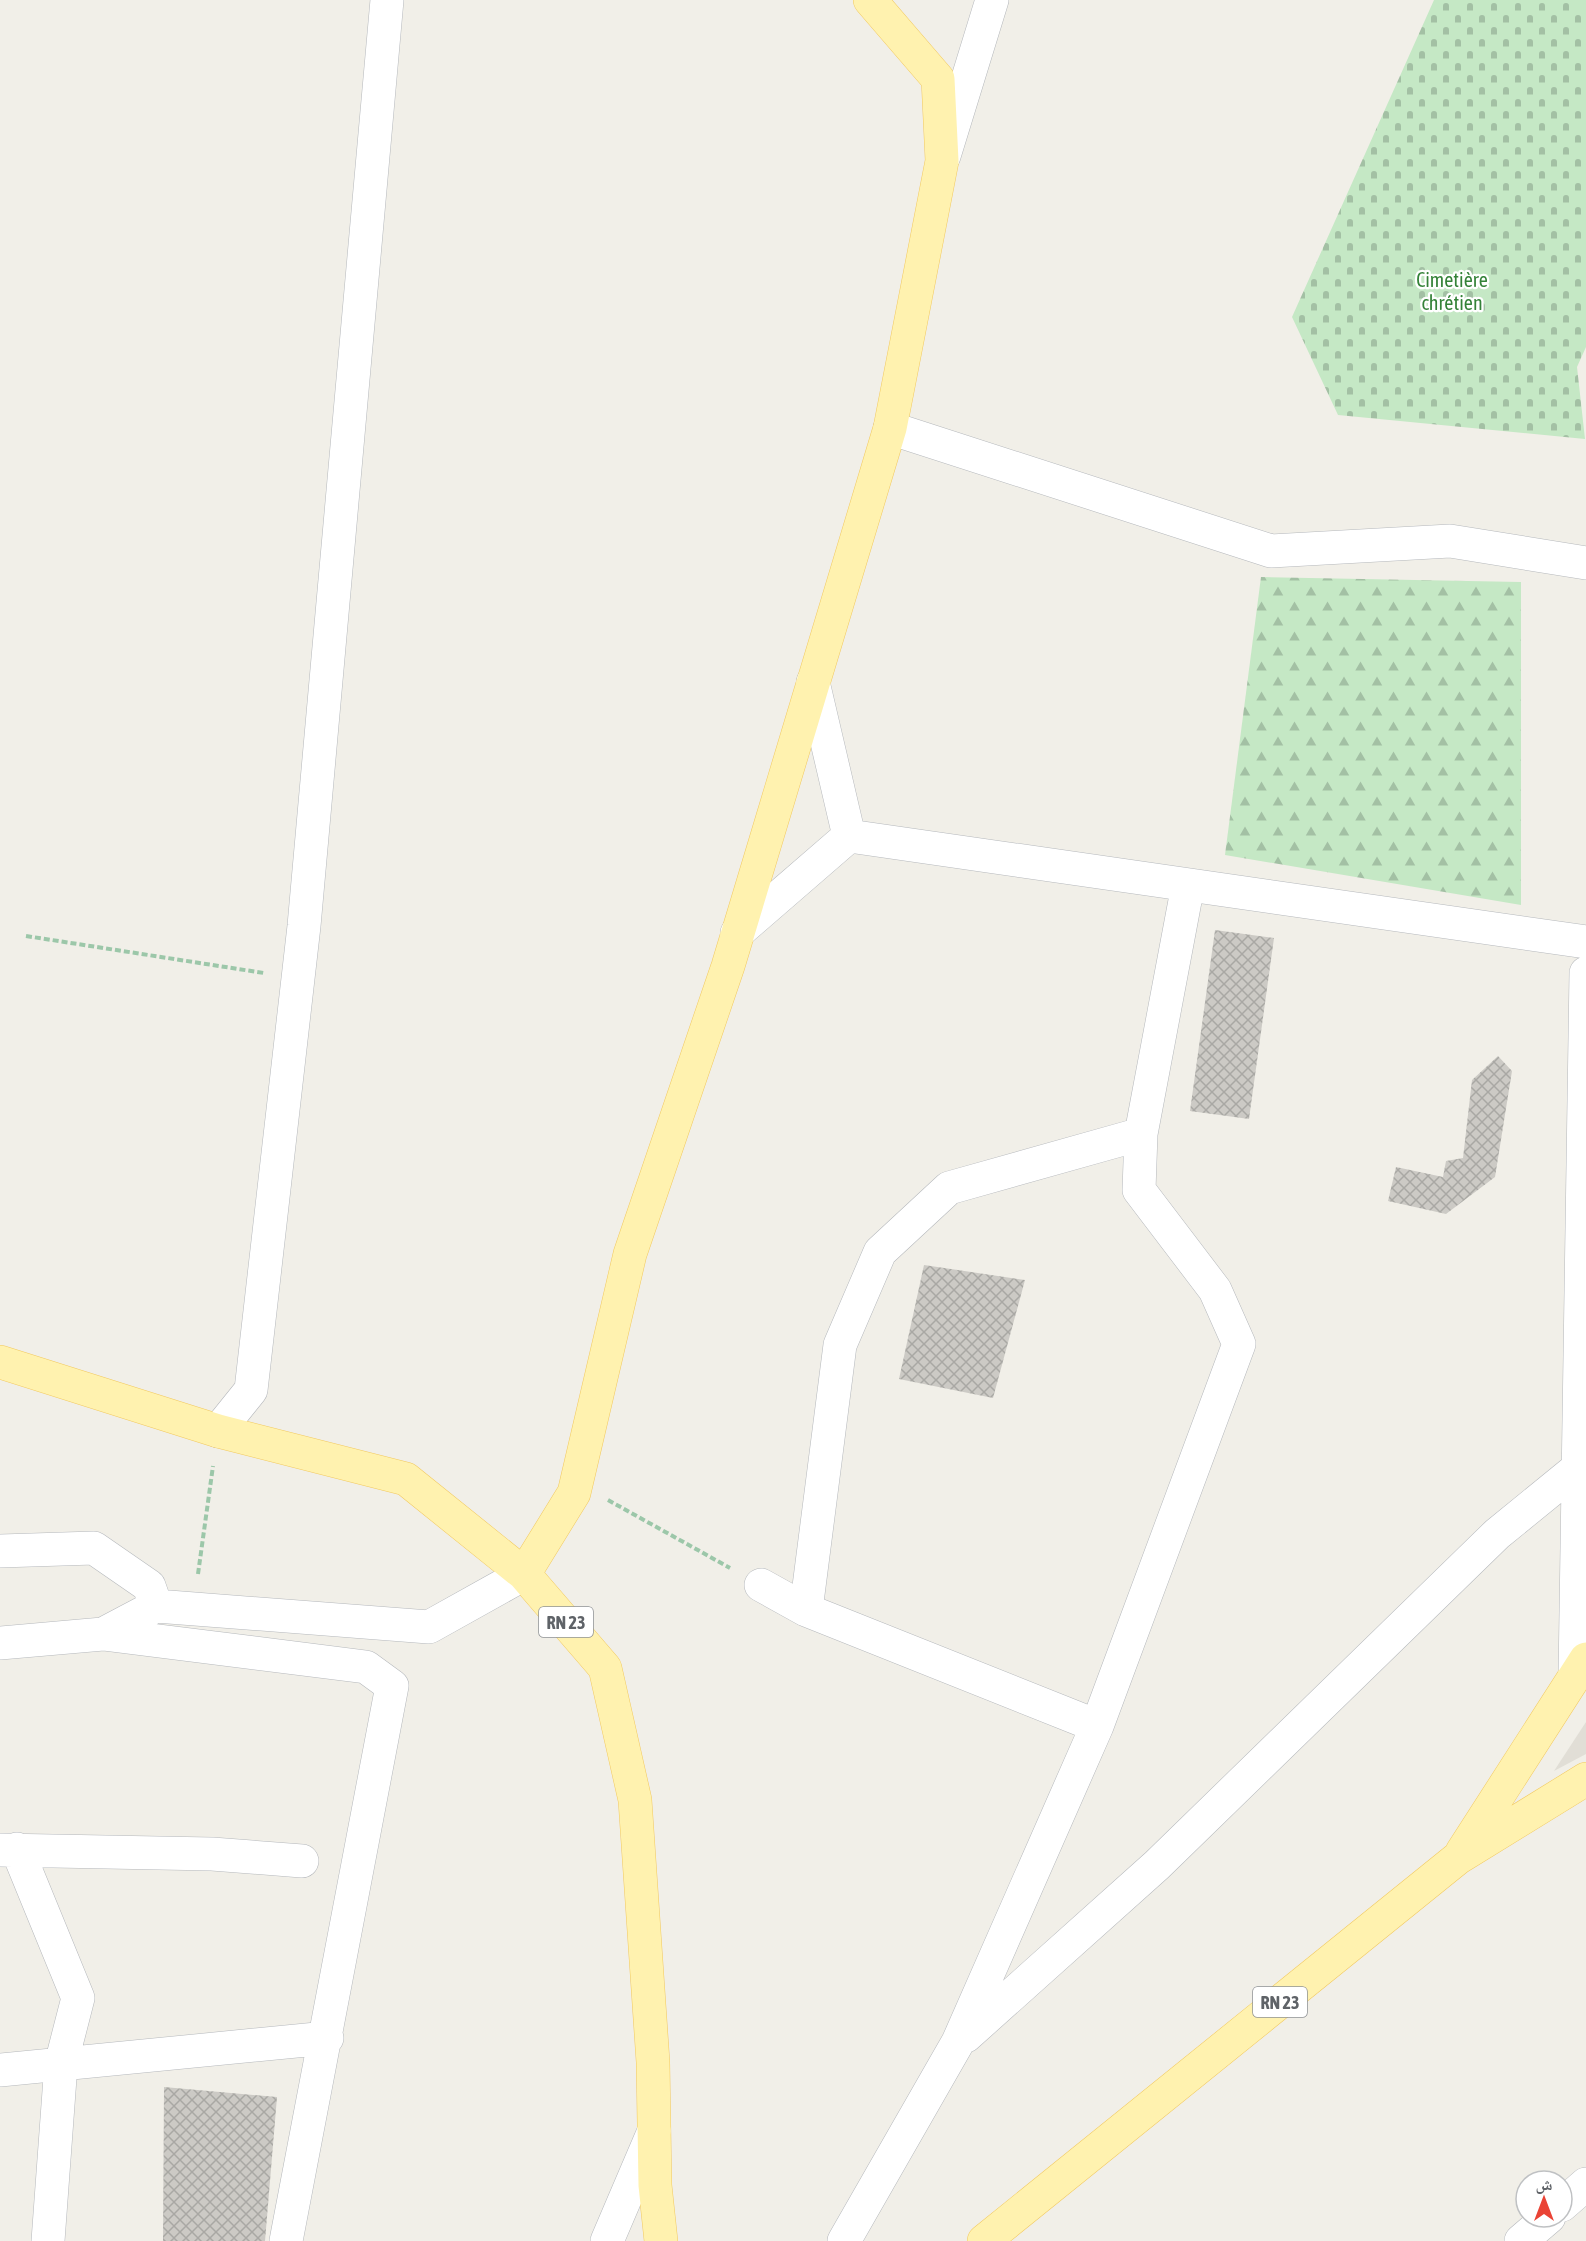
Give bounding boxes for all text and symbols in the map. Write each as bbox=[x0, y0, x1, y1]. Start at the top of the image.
park label: Cimetière chrétien bbox=[1416, 268, 1488, 314]
road number: RN 23 bbox=[539, 1607, 593, 1637]
road number: RN 23 bbox=[1253, 1987, 1307, 2017]
north arrow bbox=[1514, 2169, 1574, 2229]
text: ش bbox=[1536, 2175, 1553, 2194]

